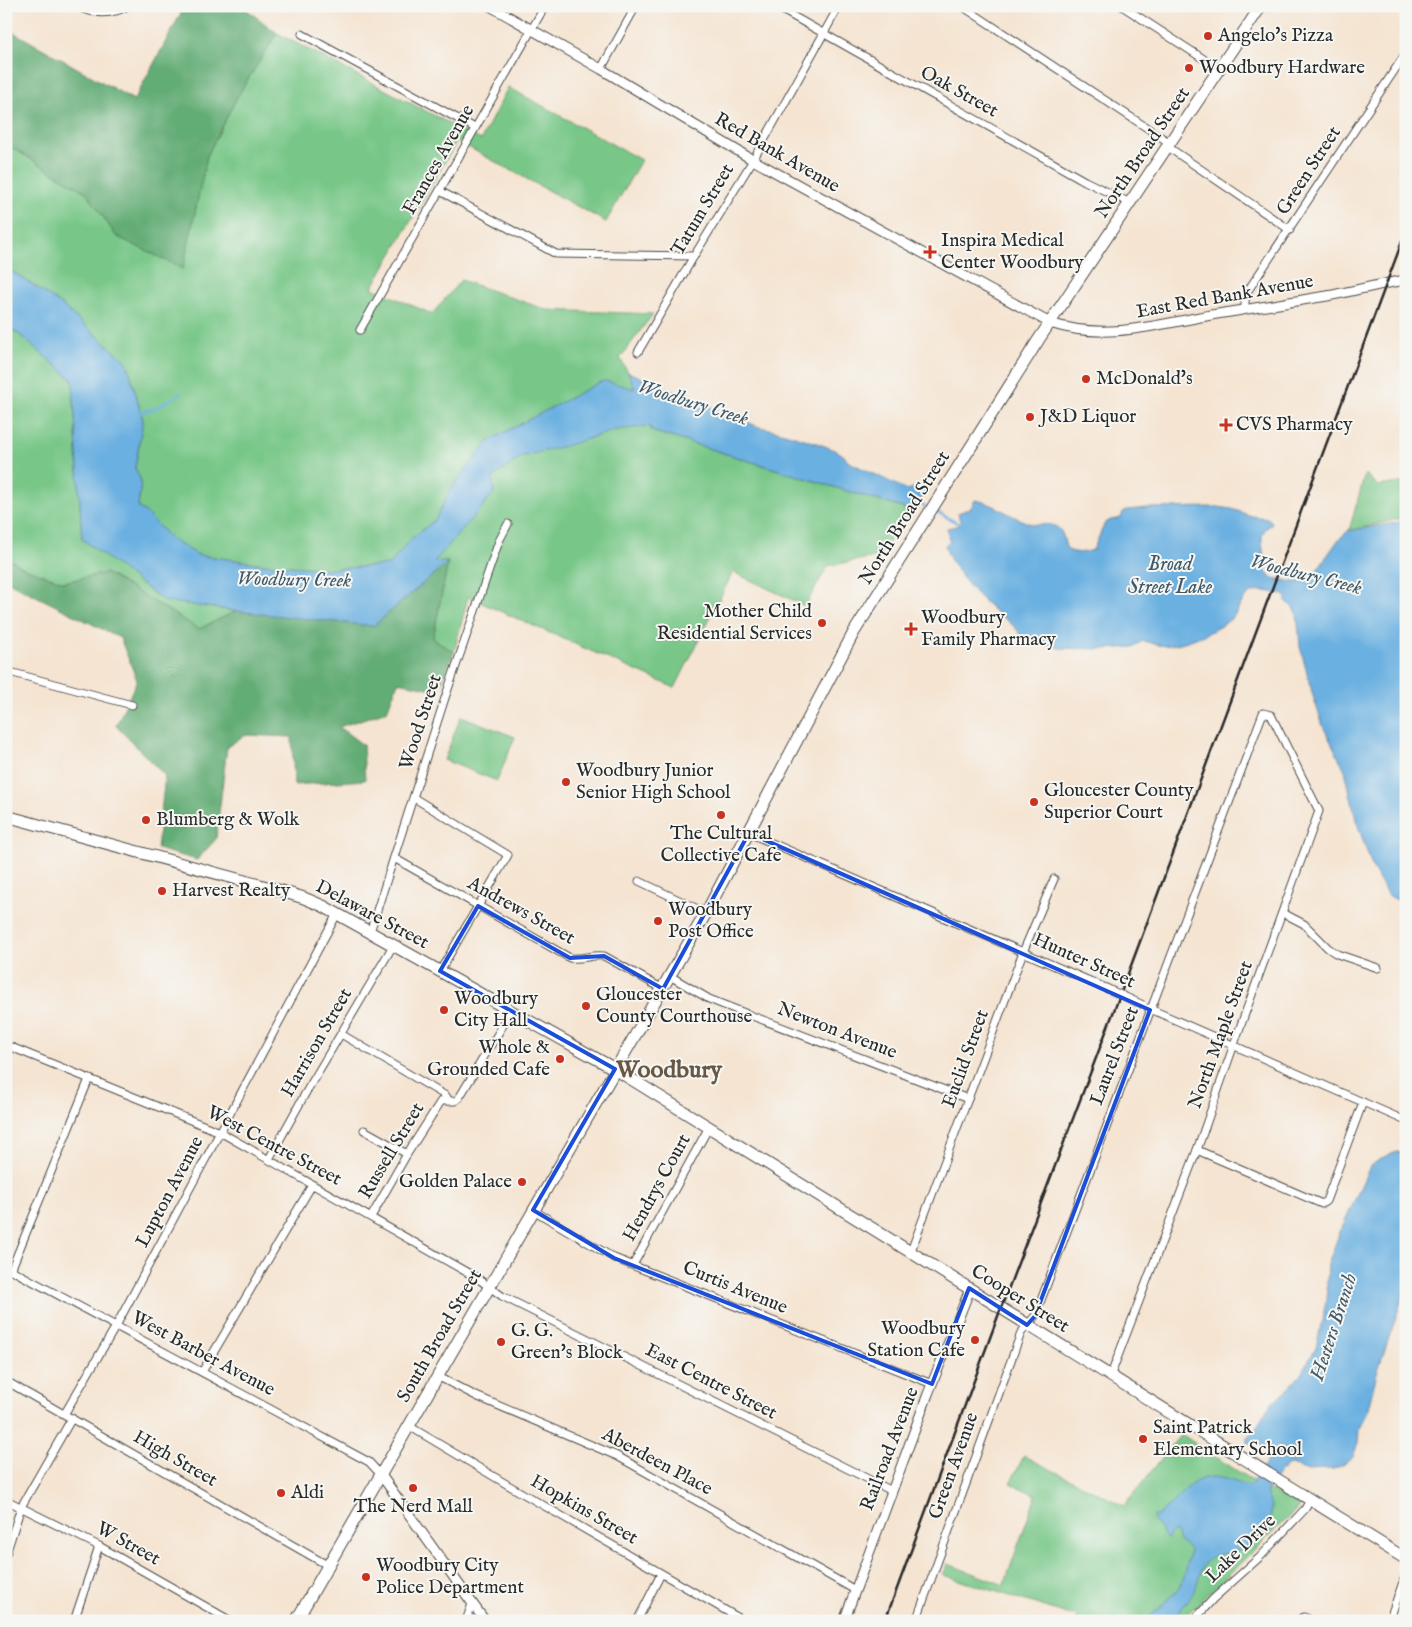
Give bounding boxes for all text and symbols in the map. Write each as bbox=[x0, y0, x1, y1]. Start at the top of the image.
place label: Angelo's Pizza bbox=[1217, 24, 1334, 48]
marker: Angelo's Pizza bbox=[1202, 30, 1214, 42]
place label: Woodbury Hardware bbox=[1199, 56, 1365, 80]
street label: Oak Street bbox=[916, 61, 1003, 123]
marker: Woodbury Hardware bbox=[1183, 62, 1195, 74]
street label: North Broad Street bbox=[1090, 82, 1196, 223]
street label: Frances Avenue bbox=[398, 101, 480, 219]
street label: Red Bank Avenue bbox=[710, 107, 844, 199]
street label: Green Street bbox=[1271, 122, 1347, 220]
street label: Tatum Street bbox=[666, 159, 740, 260]
place label: Inspira Medical Center Woodbury bbox=[941, 229, 1084, 275]
marker: Inspira Medical Center Woodbury bbox=[923, 245, 937, 259]
street label: East Red Bank Avenue bbox=[1135, 270, 1316, 324]
place label: McDonald's bbox=[1096, 367, 1193, 391]
marker: McDonald's bbox=[1080, 373, 1092, 385]
water label: Woodbury Creek bbox=[635, 374, 751, 432]
place label: J&D Liquor bbox=[1038, 405, 1136, 429]
marker: J&D Liquor bbox=[1024, 411, 1036, 423]
place label: CVS Pharmacy bbox=[1236, 413, 1353, 437]
marker: CVS Pharmacy bbox=[1220, 419, 1232, 431]
street label: North Broad Street bbox=[854, 446, 956, 589]
water label: Woodbury Creek bbox=[1248, 549, 1364, 601]
water label: Broad Street Lake bbox=[1128, 552, 1213, 600]
water label: Woodbury Creek bbox=[237, 567, 351, 593]
place label: Mother Child Residential Services bbox=[657, 600, 813, 646]
place label: Woodbury Family Pharmacy bbox=[921, 606, 1057, 652]
marker: Mother Child Residential Services bbox=[816, 617, 828, 629]
marker: Woodbury Family Pharmacy bbox=[905, 623, 917, 635]
street label: Wood Street bbox=[394, 671, 448, 773]
place label: Woodbury Junior Senior High School bbox=[576, 759, 731, 805]
marker: Woodbury Junior Senior High School bbox=[560, 776, 572, 788]
place label: Gloucester County Superior Court bbox=[1044, 779, 1194, 825]
marker: Gloucester County Superior Court bbox=[1028, 796, 1040, 808]
place label: Blumberg & Wolk bbox=[156, 808, 300, 832]
marker: The Cultural Collective Cafe bbox=[715, 809, 727, 821]
marker: Blumberg & Wolk bbox=[140, 814, 152, 826]
place label: The Cultural Collective Cafe bbox=[661, 822, 782, 868]
street label: Andrews Street bbox=[462, 871, 579, 951]
street label: Delaware Street bbox=[311, 875, 433, 955]
place label: Harvest Realty bbox=[172, 879, 291, 903]
marker: Harvest Realty bbox=[156, 885, 168, 897]
place label: Woodbury Post Office bbox=[668, 898, 754, 944]
marker: Woodbury Post Office bbox=[652, 915, 664, 927]
street label: Hunter Street bbox=[1029, 928, 1139, 994]
street label: North Maple Street bbox=[1183, 957, 1259, 1112]
place label: Gloucester County Courthouse bbox=[596, 983, 753, 1029]
street label: Harrison Street bbox=[276, 984, 358, 1102]
place label: Woodbury City Hall bbox=[454, 987, 539, 1033]
street label: Newton Avenue bbox=[774, 997, 900, 1065]
marker: Gloucester County Courthouse bbox=[580, 1000, 592, 1012]
street label: Laurel Street bbox=[1085, 1003, 1145, 1109]
marker: Woodbury City Hall bbox=[438, 1004, 450, 1016]
street label: Euclid Street bbox=[937, 1006, 995, 1111]
place label: Whole & Grounded Cafe bbox=[427, 1036, 550, 1082]
marker: Whole & Grounded Cafe bbox=[554, 1053, 566, 1065]
district label: Woodbury bbox=[615, 1055, 723, 1086]
street label: Russell Street bbox=[354, 1098, 430, 1203]
street label: West Centre Street bbox=[203, 1100, 346, 1192]
street label: Hendrys Court bbox=[618, 1130, 697, 1246]
street label: Lupton Avenue bbox=[131, 1132, 210, 1252]
place label: Golden Palace bbox=[399, 1170, 512, 1194]
marker: Golden Palace bbox=[516, 1176, 528, 1188]
street label: Curtis Avenue bbox=[679, 1256, 791, 1320]
street label: Cooper Street bbox=[966, 1259, 1074, 1339]
street label: South Broad Street bbox=[392, 1265, 488, 1407]
water label: Hesters Branch bbox=[1305, 1270, 1363, 1385]
street label: West Barber Avenue bbox=[127, 1306, 279, 1402]
place label: Woodbury Station Cafe bbox=[867, 1317, 966, 1363]
place label: G. G. Green's Block bbox=[511, 1319, 624, 1365]
marker: Woodbury Station Cafe bbox=[969, 1334, 981, 1346]
marker: G. G. Green's Block bbox=[495, 1336, 507, 1348]
street label: East Centre Street bbox=[641, 1338, 781, 1426]
street label: Railroad Avenue bbox=[855, 1383, 925, 1514]
street label: Green Avenue bbox=[924, 1409, 984, 1523]
place label: Saint Patrick Elementary School bbox=[1153, 1416, 1303, 1462]
street label: Aberdeen Place bbox=[597, 1422, 717, 1501]
street label: High Street bbox=[129, 1425, 222, 1493]
marker: Saint Patrick Elementary School bbox=[1137, 1433, 1149, 1445]
street label: Hopkins Street bbox=[526, 1470, 642, 1551]
place label: Aldi bbox=[290, 1481, 324, 1505]
marker: The Nerd Mall bbox=[407, 1482, 419, 1494]
marker: Aldi bbox=[275, 1487, 287, 1499]
place label: The Nerd Mall bbox=[353, 1495, 473, 1519]
street label: Lake Drive bbox=[1201, 1509, 1281, 1589]
street label: W Street bbox=[92, 1517, 165, 1572]
place label: Woodbury City Police Department bbox=[376, 1554, 524, 1600]
marker: Woodbury City Police Department bbox=[360, 1571, 372, 1583]

